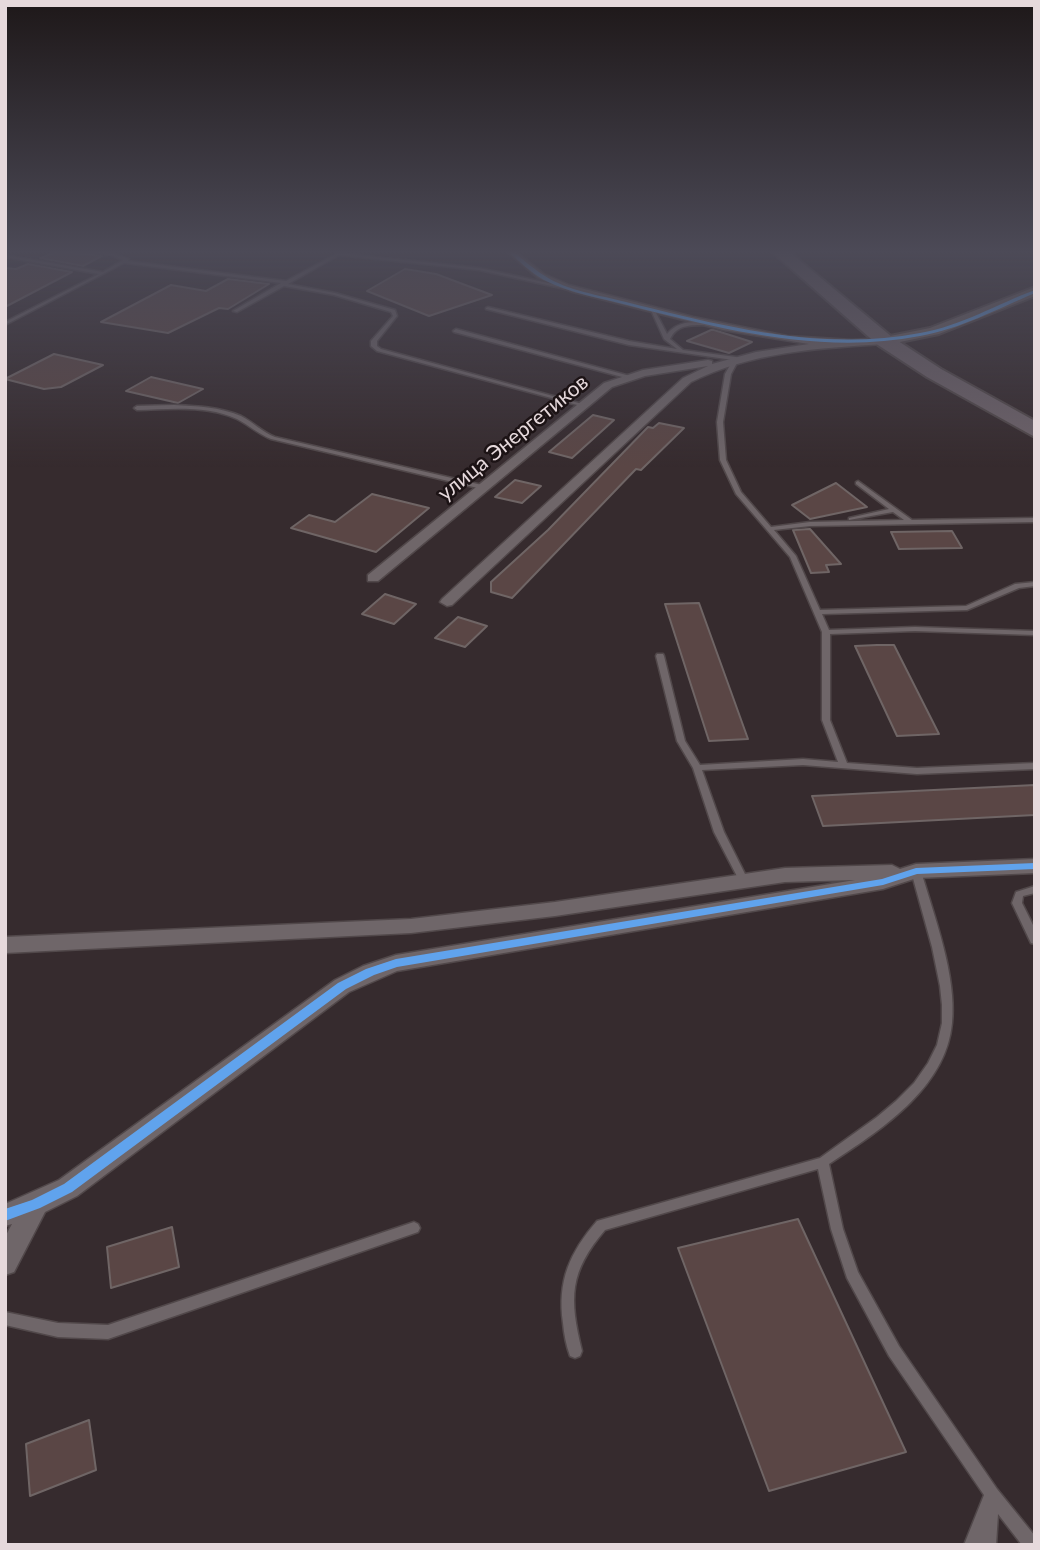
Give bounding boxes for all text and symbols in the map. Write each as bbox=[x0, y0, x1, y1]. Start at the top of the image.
street label: улица Энергетиков bbox=[433, 370, 593, 506]

